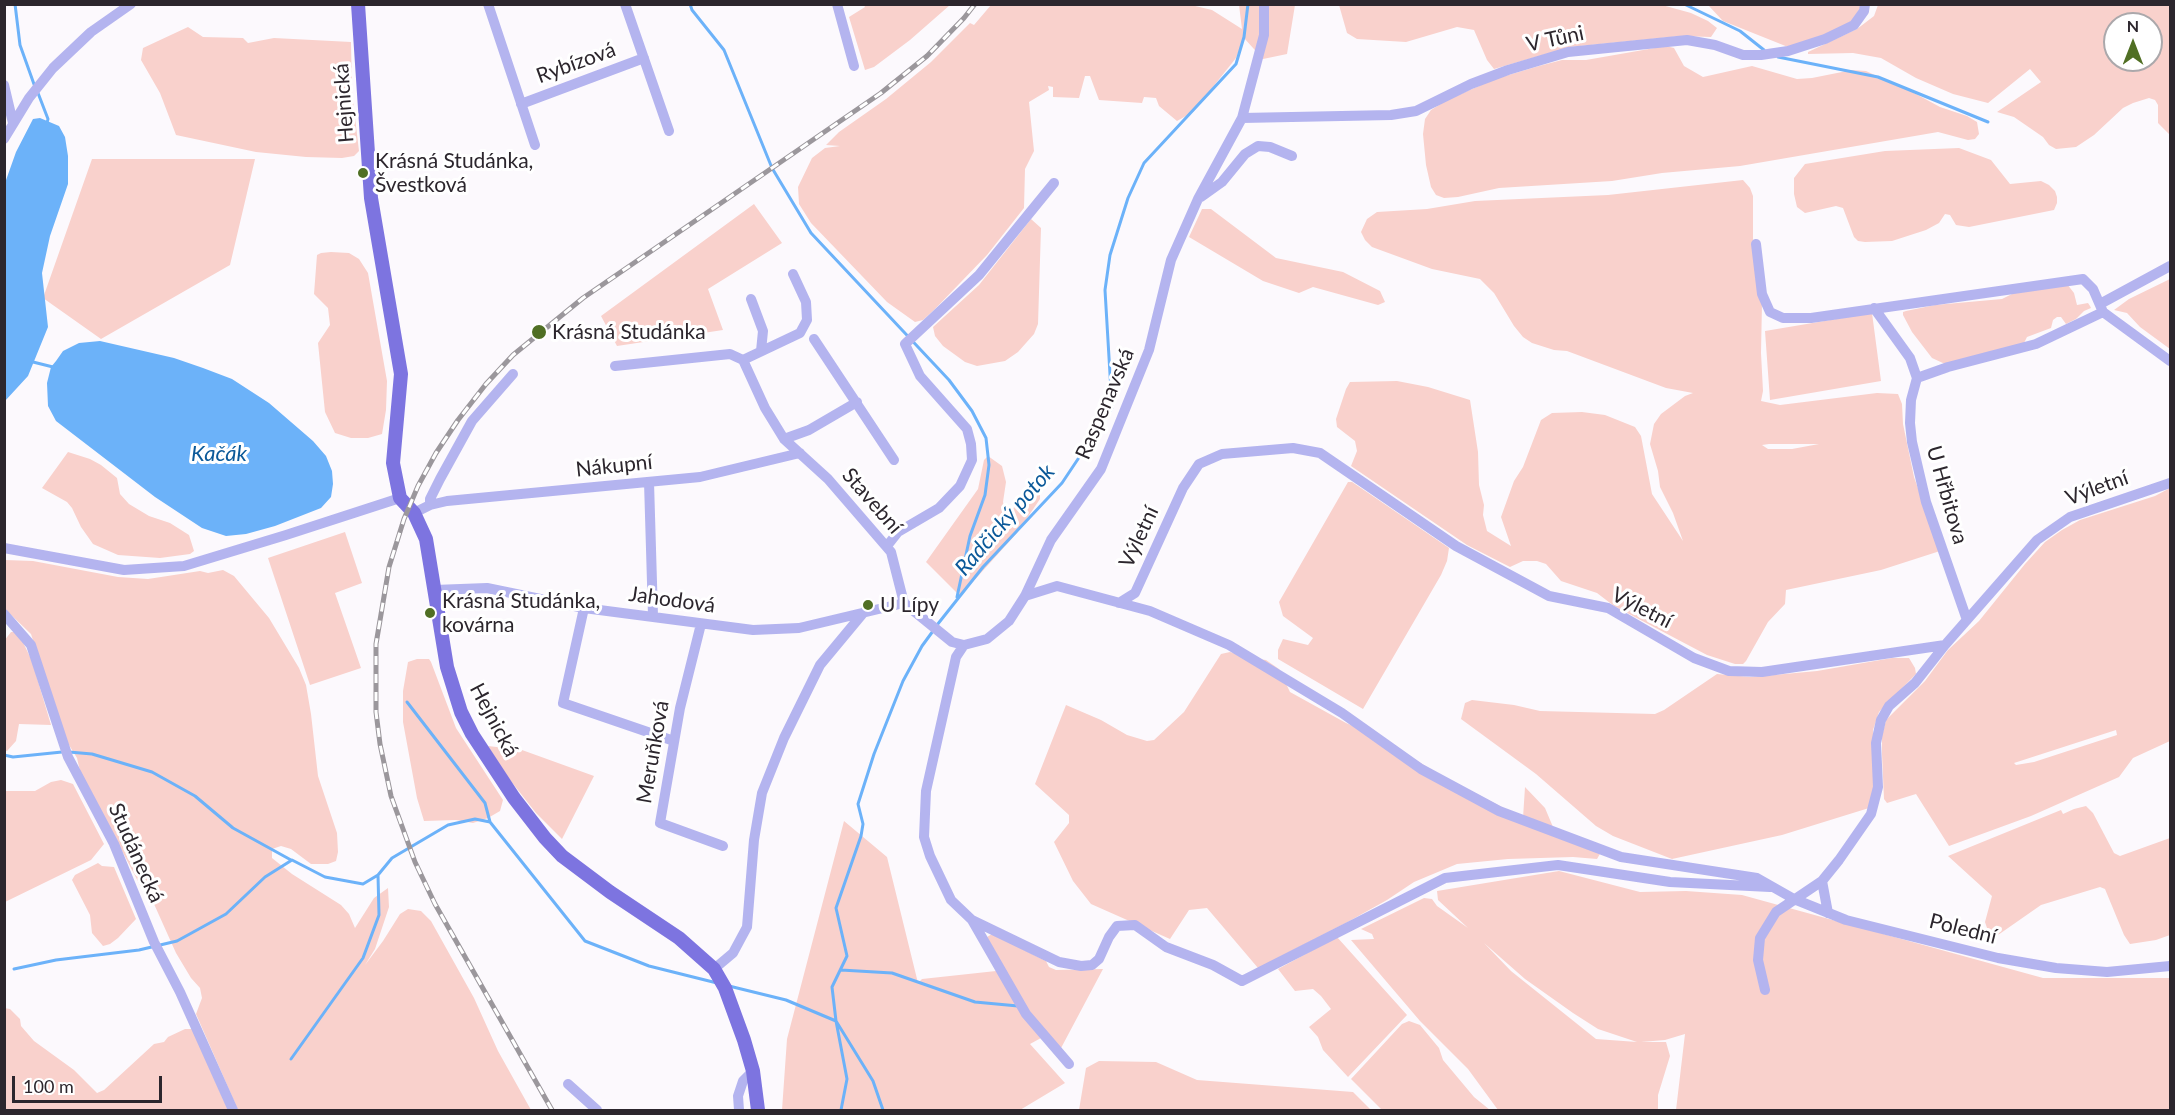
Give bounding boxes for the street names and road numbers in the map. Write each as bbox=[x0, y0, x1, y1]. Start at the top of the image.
street label: V Tůni bbox=[1524, 21, 1586, 57]
street label: Rybízová bbox=[533, 37, 619, 89]
street label: Hejnická bbox=[329, 62, 359, 144]
street label: Raspenavská bbox=[1070, 345, 1140, 463]
street label: U Hřbitova bbox=[1921, 443, 1973, 547]
street label: Nákupní bbox=[574, 449, 654, 483]
street label: Stavební bbox=[837, 463, 907, 539]
street label: Výletní bbox=[2062, 465, 2132, 511]
street label: Výletní bbox=[1114, 502, 1164, 572]
street label: Jahodová bbox=[627, 581, 717, 619]
street label: Výletní bbox=[1607, 582, 1677, 634]
street label: Hejnická bbox=[464, 679, 524, 761]
street label: Meruňková bbox=[632, 699, 674, 805]
street label: Studánecká bbox=[103, 799, 169, 907]
street label: Polední bbox=[1927, 908, 1999, 950]

